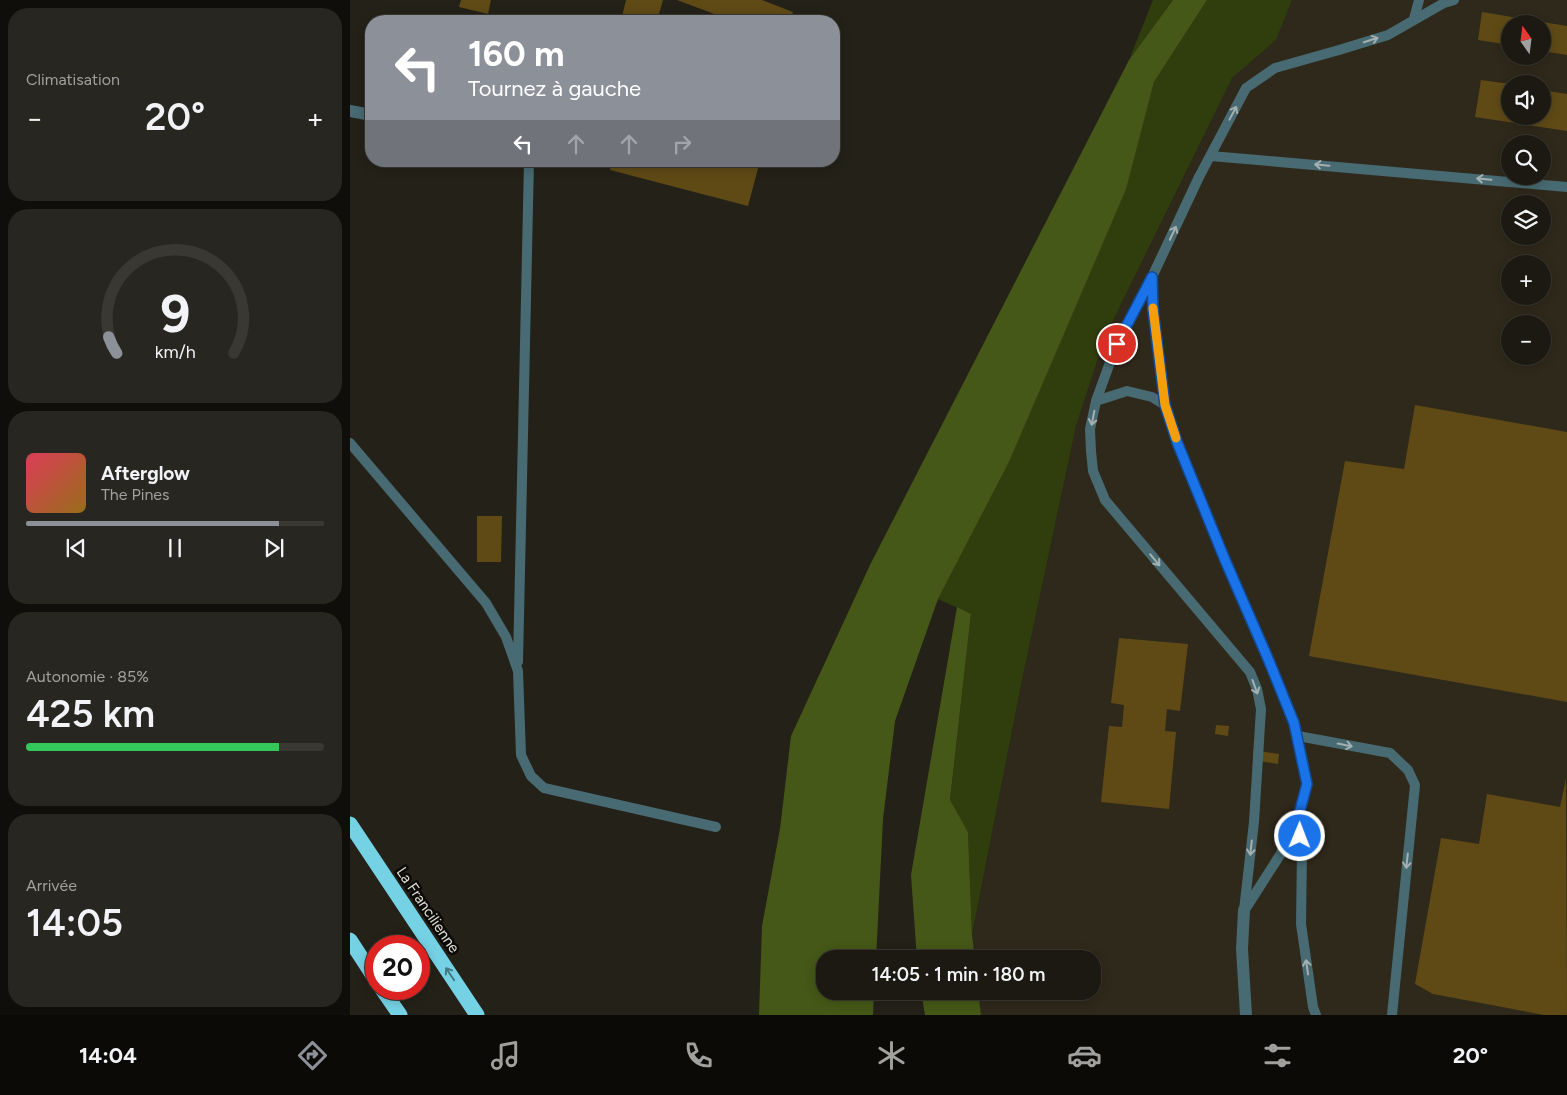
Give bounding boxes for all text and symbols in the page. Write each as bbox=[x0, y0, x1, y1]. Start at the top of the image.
north arrow bbox=[1501, 15, 1551, 65]
map controls bbox=[1501, 15, 1551, 365]
text: 160 m bbox=[468, 33, 565, 75]
icon: left bbox=[385, 35, 450, 100]
one-way arrow bbox=[1363, 35, 1379, 45]
text: Climatisation bbox=[26, 70, 120, 89]
text: Tournez à gauche bbox=[468, 75, 641, 102]
button: sound bbox=[1501, 75, 1551, 125]
text: 20° bbox=[145, 94, 205, 140]
text: − bbox=[26, 101, 43, 135]
text: + bbox=[307, 101, 324, 135]
one-way arrow bbox=[1229, 106, 1239, 120]
icon: left bbox=[509, 130, 537, 158]
icon: ahead bbox=[562, 130, 590, 158]
icon: ahead bbox=[615, 130, 643, 158]
icon: right bbox=[668, 130, 696, 158]
button: search bbox=[1501, 135, 1551, 185]
one-way arrow bbox=[1314, 161, 1330, 170]
one-way arrow bbox=[1476, 175, 1492, 184]
button: layers bbox=[1501, 195, 1551, 245]
one-way arrow bbox=[1168, 226, 1178, 241]
button: + bbox=[1501, 255, 1551, 305]
text: 9 bbox=[160, 283, 190, 345]
button: − bbox=[1501, 315, 1551, 365]
pin bbox=[1096, 323, 1138, 365]
icon: arrive bbox=[1103, 330, 1131, 358]
text: km/h bbox=[155, 341, 195, 362]
one-way arrow bbox=[1087, 410, 1097, 426]
text: Afterglow bbox=[101, 462, 190, 485]
text: The Pines bbox=[101, 485, 170, 504]
icon: previous bbox=[62, 534, 90, 562]
icon: pause bbox=[161, 534, 189, 562]
icon: next bbox=[260, 534, 288, 562]
one-way arrow bbox=[1150, 553, 1161, 566]
text: Autonomie · 85% bbox=[26, 667, 149, 686]
one-way arrow bbox=[1251, 678, 1260, 694]
text: 425 km bbox=[26, 691, 155, 737]
one-way arrow bbox=[1337, 741, 1353, 750]
position arrow bbox=[1273, 809, 1325, 861]
one-way arrow bbox=[1246, 840, 1256, 856]
one-way arrow bbox=[1402, 853, 1412, 869]
street label: La Francilienne bbox=[393, 864, 463, 956]
text: Arrivée bbox=[26, 876, 77, 895]
text: 14:05 bbox=[26, 900, 123, 946]
speed limit sign: 20 bbox=[365, 935, 430, 1000]
one-way arrow bbox=[1302, 960, 1312, 976]
text: 14:05 · 1 min · 180 m bbox=[872, 963, 1045, 986]
one-way arrow bbox=[445, 968, 455, 982]
icon: directions bbox=[295, 1038, 330, 1073]
icon: music bbox=[488, 1038, 523, 1073]
icon: phone bbox=[681, 1038, 716, 1073]
icon: climate bbox=[874, 1038, 909, 1073]
icon: car bbox=[1067, 1038, 1102, 1073]
icon: filters bbox=[1260, 1038, 1295, 1073]
text: 14:04 bbox=[79, 1042, 137, 1069]
text: 20° bbox=[1453, 1042, 1488, 1069]

